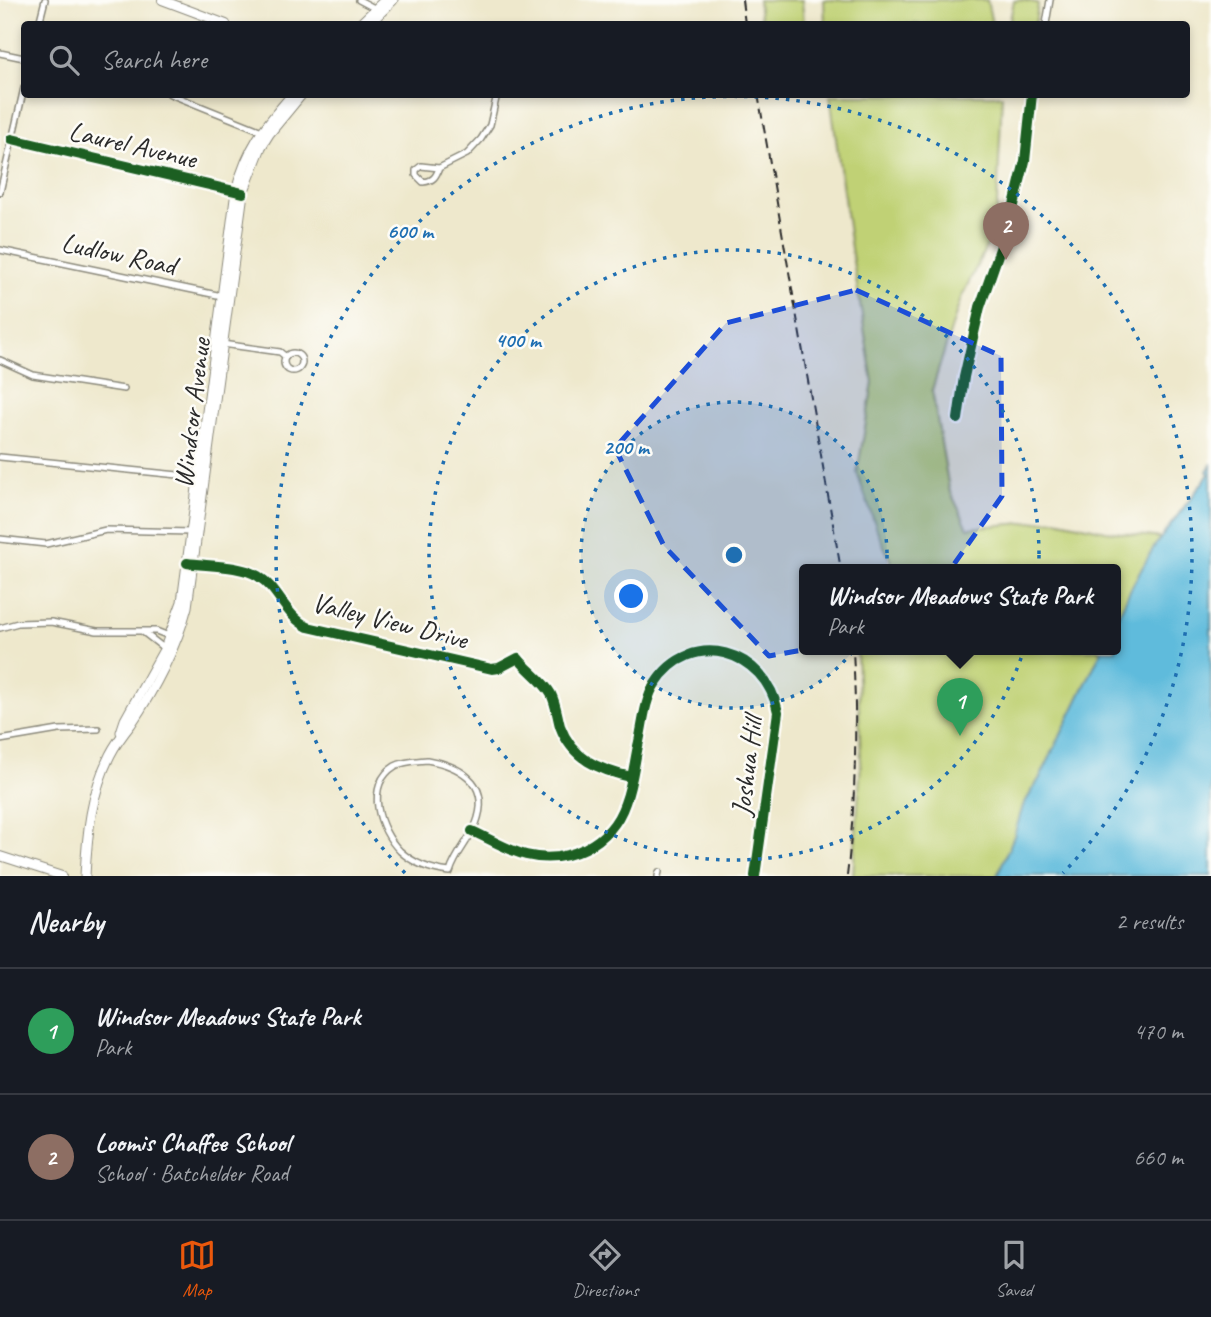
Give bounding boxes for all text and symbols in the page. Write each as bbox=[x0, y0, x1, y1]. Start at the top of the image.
search box bbox=[21, 21, 1190, 98]
icon: search bbox=[45, 41, 83, 79]
text: Search here bbox=[101, 43, 207, 76]
street label: Laurel Avenue bbox=[66, 113, 202, 177]
pin: 2 bbox=[983, 202, 1029, 260]
text: 600 m bbox=[387, 218, 435, 244]
street label: Ludlow Road bbox=[59, 224, 183, 283]
text: 400 m bbox=[495, 327, 543, 353]
street label: Windsor Avenue bbox=[165, 334, 218, 490]
text: 200 m bbox=[603, 434, 651, 460]
centre of rings bbox=[722, 543, 746, 567]
popup bbox=[799, 564, 1121, 655]
your location bbox=[614, 579, 648, 613]
text: Windsor Meadows State Park bbox=[827, 579, 1093, 612]
street label: Valley View Drive bbox=[309, 584, 473, 657]
text: Park bbox=[827, 612, 864, 641]
pin: 1 bbox=[937, 678, 983, 736]
street label: Joshua Hill bbox=[723, 709, 771, 820]
text: Nearby bbox=[28, 903, 104, 941]
text: 2 results bbox=[1116, 907, 1183, 936]
text: Windsor Meadows State Park bbox=[95, 1000, 361, 1033]
text: 1 bbox=[46, 1017, 56, 1046]
text: 470 m bbox=[1134, 1017, 1183, 1046]
text: Park bbox=[95, 1033, 131, 1062]
text: Loomis Chaffee School bbox=[95, 1126, 290, 1159]
text: 2 bbox=[46, 1143, 56, 1172]
text: 660 m bbox=[1134, 1143, 1183, 1172]
text: School · Batchelder Road bbox=[95, 1159, 288, 1188]
tab: Map bbox=[178, 1236, 216, 1302]
tab: Directions bbox=[572, 1236, 639, 1302]
tab: Saved bbox=[995, 1236, 1033, 1302]

